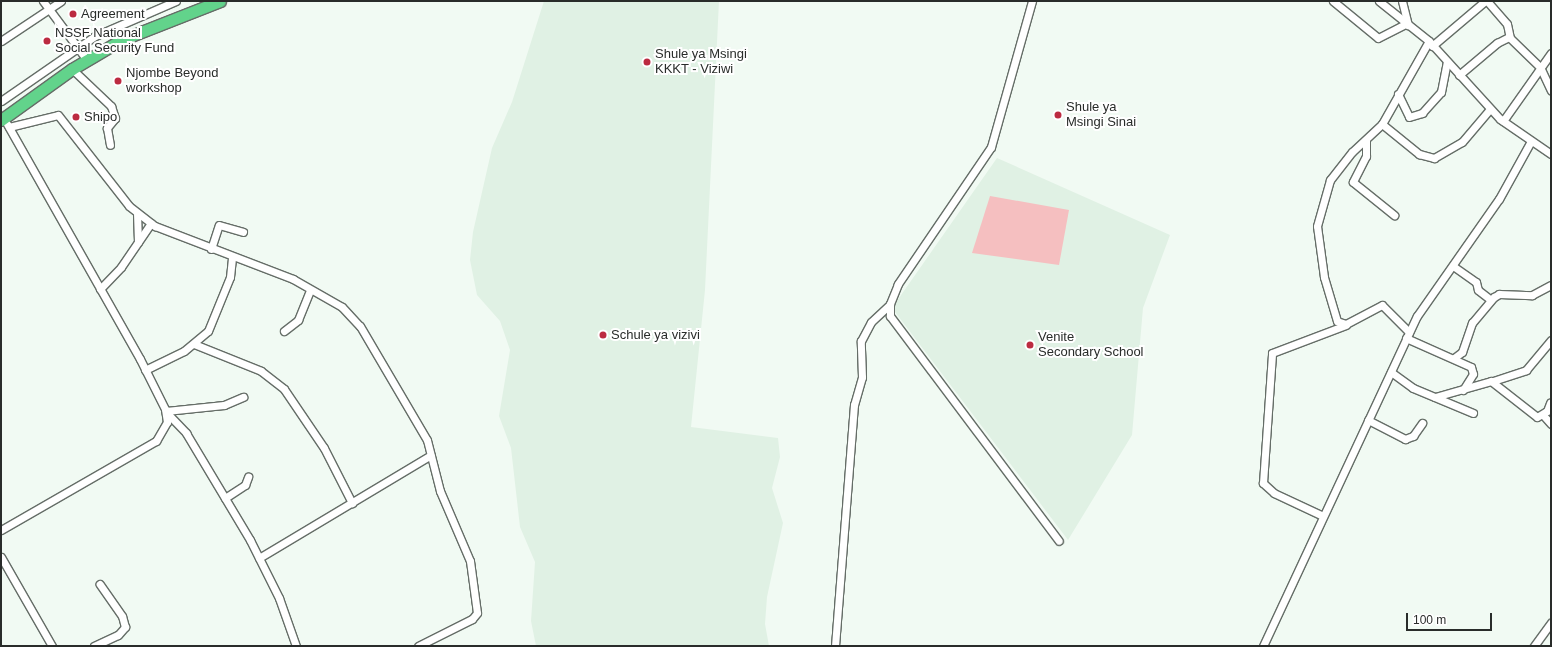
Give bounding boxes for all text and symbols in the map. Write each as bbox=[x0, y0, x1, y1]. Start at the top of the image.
place label: Agreement bbox=[81, 6, 145, 22]
marker: Agreement bbox=[68, 9, 78, 19]
place label: NSSF National Social Security Fund bbox=[55, 26, 174, 57]
marker: NSSF National Social Security Fund bbox=[42, 36, 52, 46]
place label: Shule ya Msingi KKKT - Viziwi bbox=[655, 47, 747, 78]
marker: Shule ya Msingi KKKT - Viziwi bbox=[642, 57, 652, 67]
place label: Njombe Beyond workshop bbox=[126, 66, 218, 97]
marker: Njombe Beyond workshop bbox=[113, 76, 123, 86]
place label: Shule ya Msingi Sinai bbox=[1066, 100, 1136, 131]
place label: Shipo bbox=[84, 109, 117, 125]
marker: Shule ya Msingi Sinai bbox=[1053, 110, 1063, 120]
marker: Shipo bbox=[71, 112, 81, 122]
place label: Schule ya vizivi bbox=[611, 327, 700, 343]
marker: Schule ya vizivi bbox=[598, 330, 608, 340]
place label: Venite Secondary School bbox=[1038, 330, 1144, 361]
marker: Venite Secondary School bbox=[1025, 340, 1035, 350]
scale bar bbox=[1408, 605, 1494, 631]
text: 100 m bbox=[1413, 613, 1446, 627]

